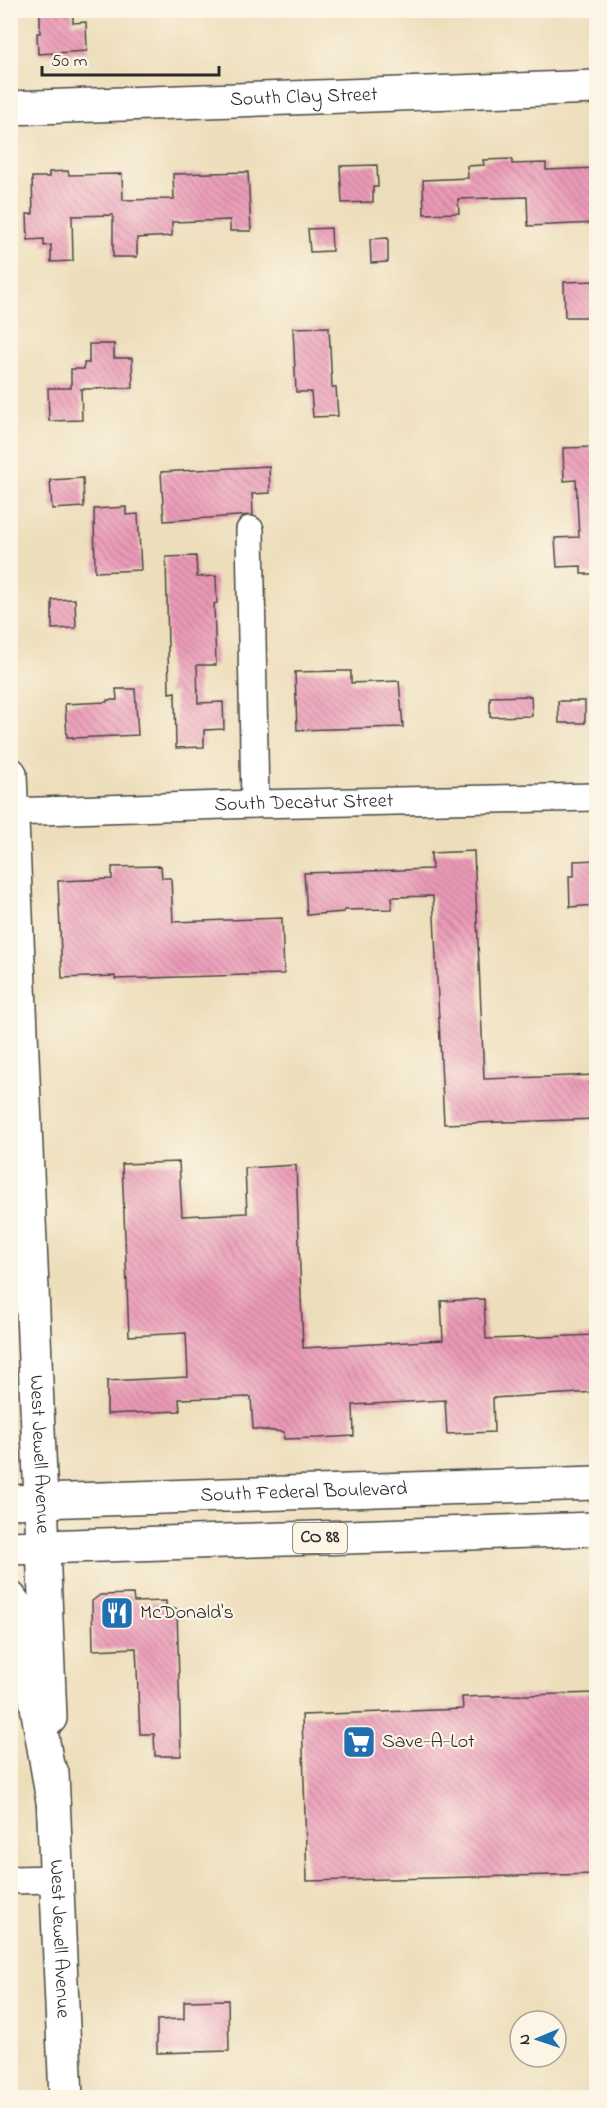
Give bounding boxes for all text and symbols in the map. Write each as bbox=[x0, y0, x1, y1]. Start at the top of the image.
scale bar bbox=[42, 39, 219, 77]
text: 50 m bbox=[51, 49, 88, 75]
street label: South Clay Street bbox=[230, 80, 378, 115]
street label: South Decatur Street bbox=[214, 787, 394, 820]
street label: West Jewell Avenue bbox=[21, 1374, 57, 1534]
street label: South Federal Boulevard bbox=[200, 1475, 408, 1510]
road number: CO 88 bbox=[293, 1523, 347, 1553]
restaurant icon: McDonald's bbox=[99, 1595, 135, 1631]
place label: McDonald's bbox=[140, 1599, 234, 1628]
supermarket icon: Save-A-Lot bbox=[341, 1724, 377, 1760]
place label: Save-A-Lot bbox=[382, 1728, 475, 1757]
street label: West Jewell Avenue bbox=[41, 1859, 77, 2019]
north arrow bbox=[508, 2009, 568, 2069]
text: N bbox=[513, 2033, 537, 2045]

